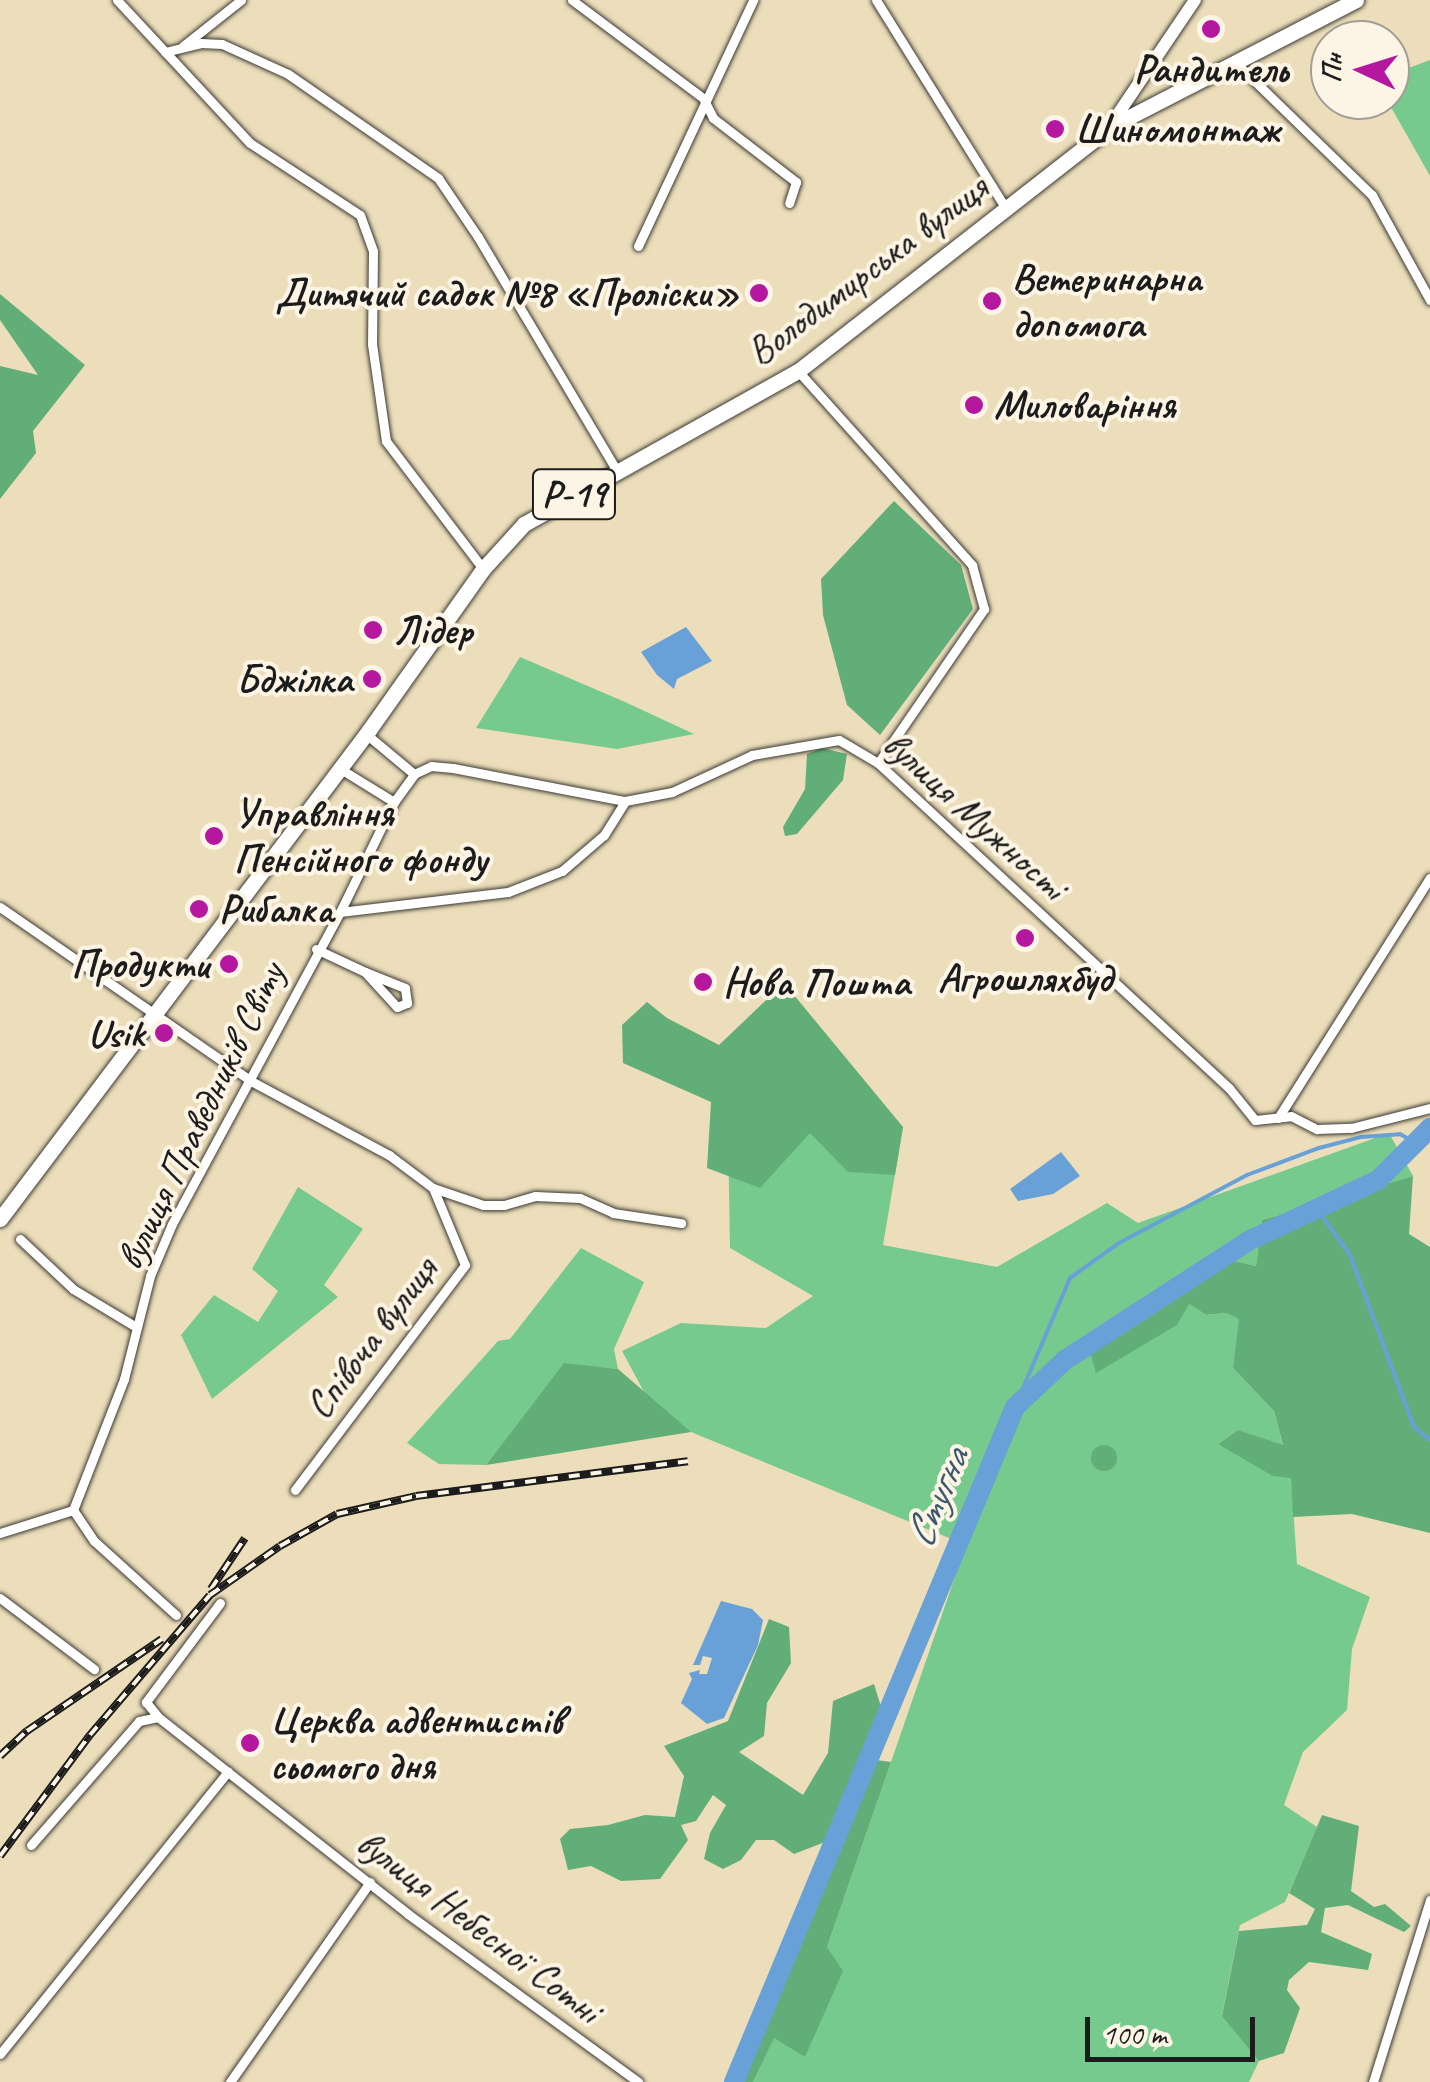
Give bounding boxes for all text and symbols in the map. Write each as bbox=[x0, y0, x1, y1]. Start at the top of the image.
marker: Рандитель bbox=[1200, 18, 1222, 40]
north arrow bbox=[1310, 20, 1410, 120]
place label: Рандитель bbox=[1134, 45, 1288, 93]
text: Пн bbox=[1313, 52, 1350, 84]
place label: Шиномонтаж bbox=[1075, 105, 1280, 153]
marker: Шиномонтаж bbox=[1044, 118, 1066, 140]
street label: Володимирська вулиця bbox=[736, 163, 998, 377]
place label: Ветеринарна допомога bbox=[1012, 254, 1201, 348]
place label: Дитячий садок №8 «Проліски» bbox=[276, 269, 739, 317]
marker: Дитячий садок №8 «Проліски» bbox=[748, 282, 770, 304]
marker: Ветеринарна допомога bbox=[981, 290, 1003, 312]
place label: Миловаріння bbox=[994, 381, 1175, 429]
marker: Миловаріння bbox=[963, 394, 985, 416]
road number: Р-19 bbox=[532, 461, 616, 527]
place label: Лідер bbox=[393, 606, 473, 654]
marker: Лідер bbox=[362, 619, 384, 641]
place label: Бджілка bbox=[236, 655, 352, 703]
marker: Бджілка bbox=[361, 668, 383, 690]
street label: вулиця Мужності bbox=[873, 720, 1077, 910]
place label: Управління Пенсійного фонду bbox=[234, 789, 486, 883]
marker: Управління Пенсійного фонду bbox=[203, 825, 225, 847]
place label: Рибалка bbox=[219, 885, 333, 933]
marker: Рибалка bbox=[188, 898, 210, 920]
marker: Агрошляхбуд bbox=[1014, 927, 1036, 949]
place label: Продукти bbox=[71, 940, 209, 988]
marker: Продукти bbox=[218, 953, 240, 975]
street label: вулиця Праведників Світу bbox=[105, 954, 295, 1278]
place label: Агрошляхбуд bbox=[938, 954, 1112, 1002]
place label: Нова Пошта bbox=[723, 958, 907, 1006]
marker: Нова Пошта bbox=[692, 971, 714, 993]
place label: Usik bbox=[88, 1009, 144, 1057]
marker: Usik bbox=[153, 1022, 175, 1044]
street label: Співоча вулиця bbox=[294, 1247, 448, 1429]
water label: Стугна bbox=[894, 1441, 980, 1555]
place label: Церква адвентистів сьомого дня bbox=[270, 1696, 561, 1790]
marker: Церква адвентистів сьомого дня bbox=[239, 1732, 261, 1754]
street label: вулиця Небесної Сотні bbox=[347, 1818, 611, 2034]
scale bar bbox=[1090, 1997, 1260, 2059]
text: 100 m bbox=[1102, 2015, 1167, 2053]

